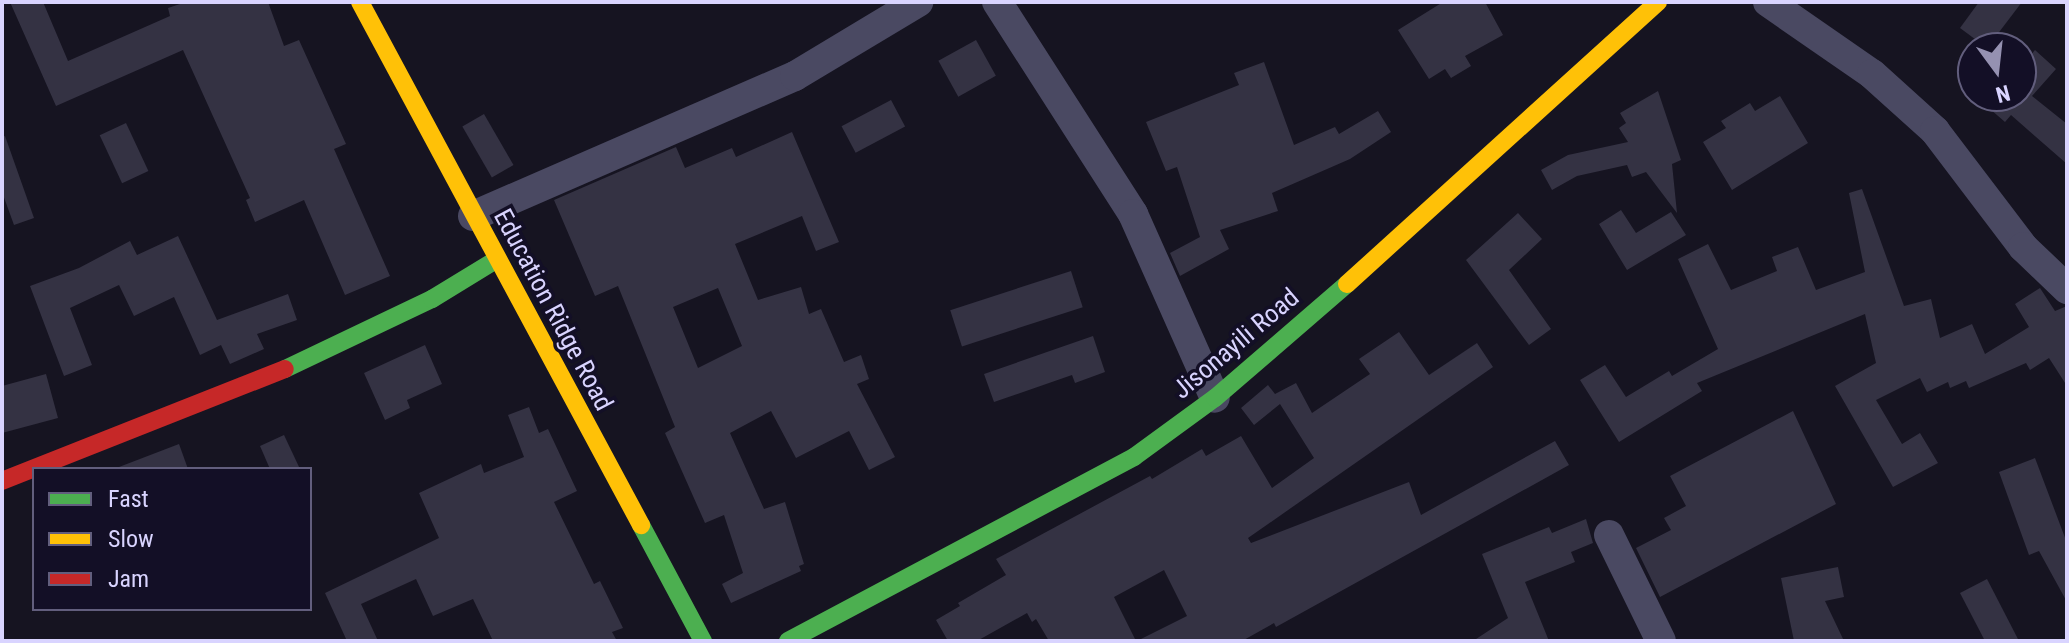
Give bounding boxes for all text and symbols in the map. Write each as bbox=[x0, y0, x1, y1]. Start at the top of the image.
north arrow bbox=[1957, 32, 2037, 112]
text: N bbox=[1993, 80, 2013, 108]
street label: Education Ridge Road bbox=[487, 204, 619, 416]
street label: Jisonayili Road bbox=[1167, 282, 1305, 406]
legend bbox=[32, 467, 312, 611]
text: Fast bbox=[108, 485, 149, 513]
text: Slow bbox=[108, 525, 154, 553]
text: Jam bbox=[108, 565, 149, 593]

